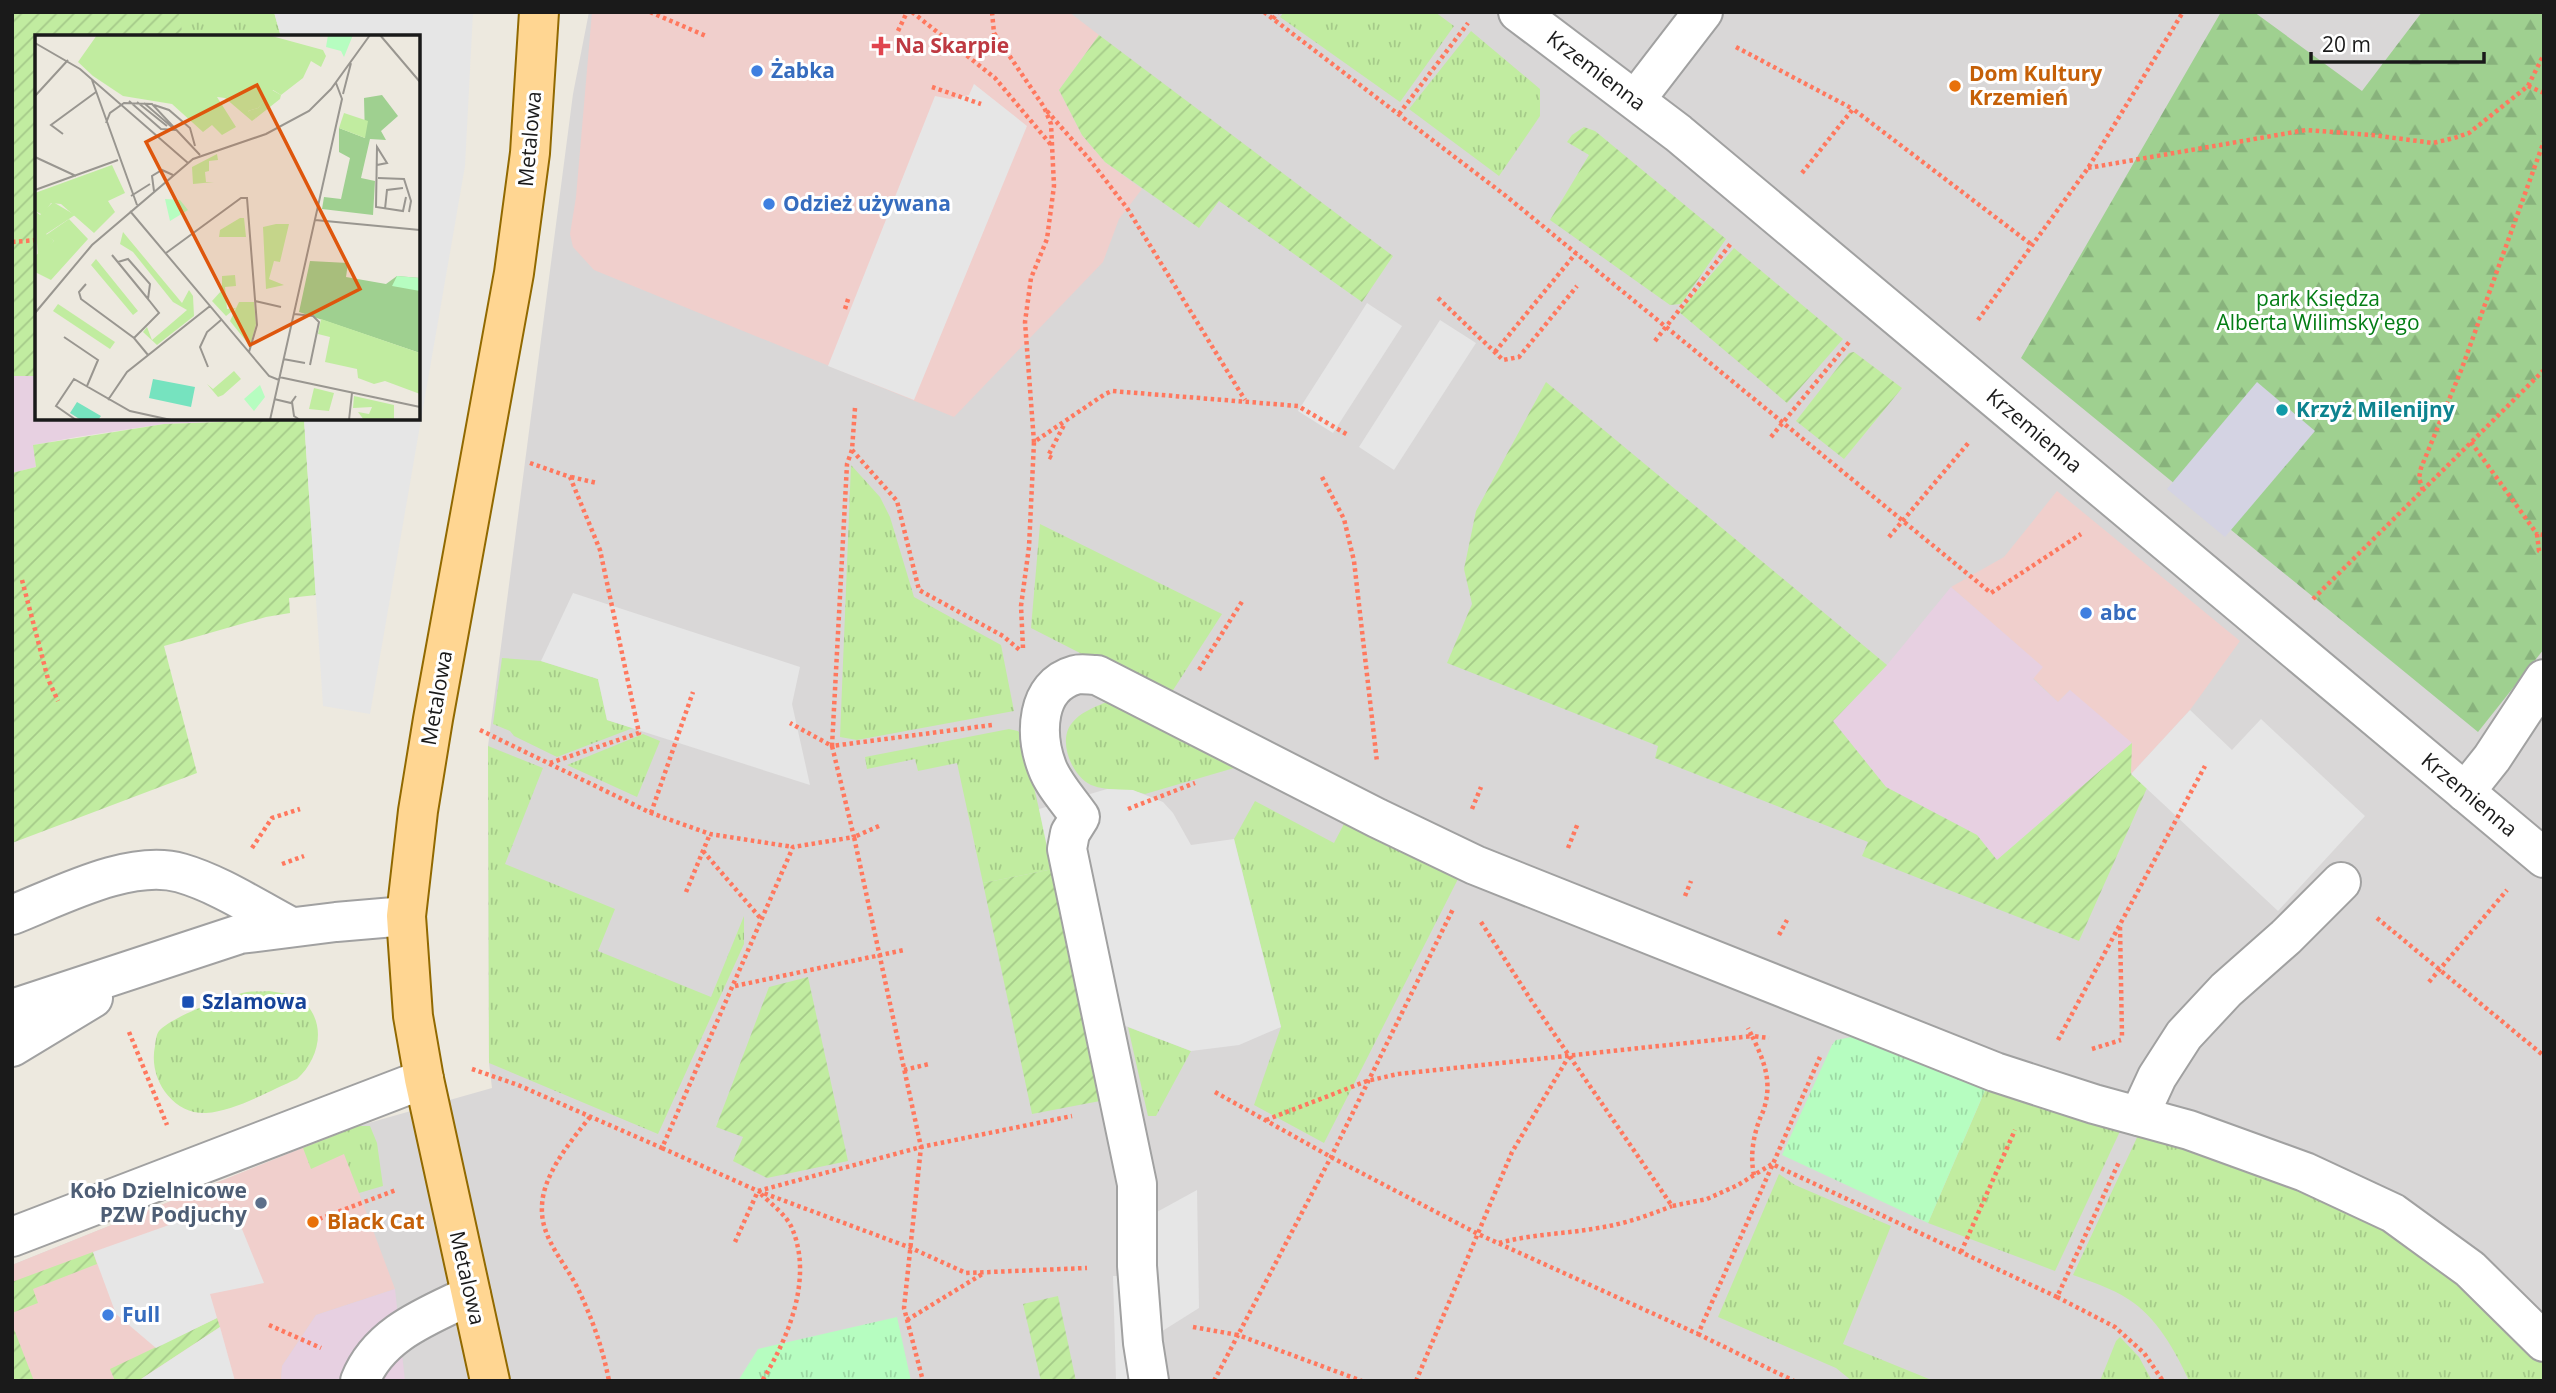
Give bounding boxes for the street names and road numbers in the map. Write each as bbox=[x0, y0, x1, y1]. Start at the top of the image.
street label: Krzemienna bbox=[1541, 24, 1652, 117]
street label: Metalowa bbox=[511, 90, 547, 188]
street label: Krzemienna bbox=[1981, 382, 2088, 479]
street label: Metalowa bbox=[414, 648, 458, 747]
street label: Krzemienna bbox=[2416, 746, 2523, 843]
street label: Metalowa bbox=[444, 1228, 492, 1328]

